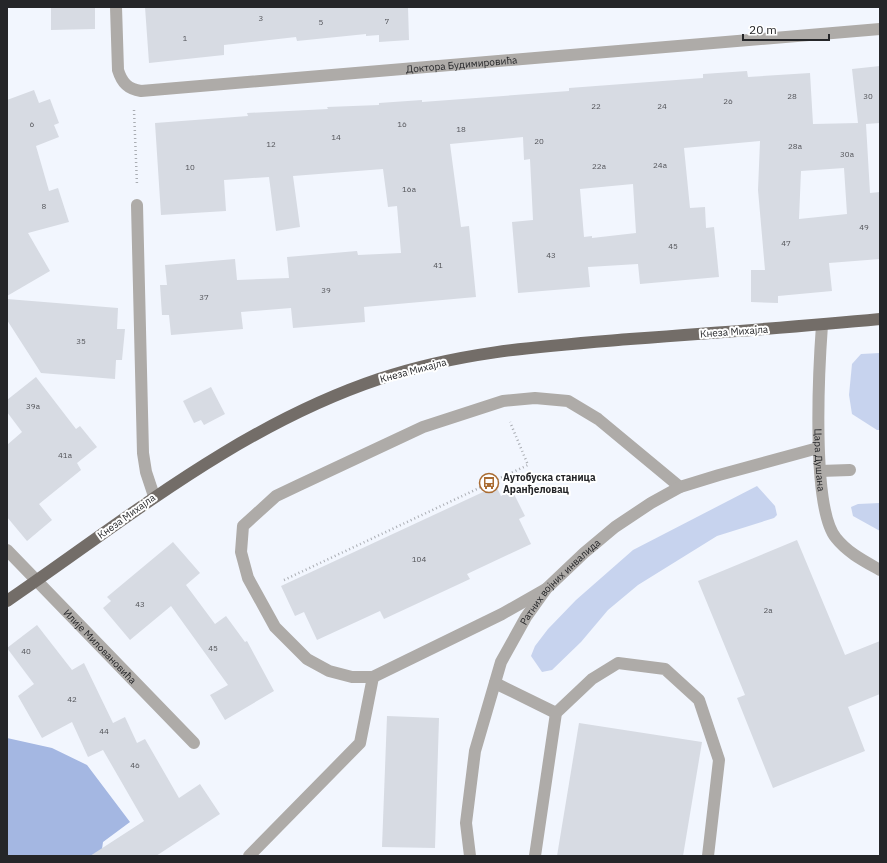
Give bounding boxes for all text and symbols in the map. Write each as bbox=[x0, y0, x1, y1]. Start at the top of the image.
house number: 3 bbox=[259, 13, 264, 23]
house number: 7 bbox=[385, 16, 390, 26]
scale bar bbox=[743, 16, 829, 42]
house number: 5 bbox=[319, 17, 324, 27]
text: 20 m bbox=[749, 22, 777, 37]
house number: 1 bbox=[183, 33, 188, 43]
street label: Доктора Будимировића bbox=[405, 53, 519, 76]
house number: 28 bbox=[787, 91, 797, 101]
house number: 30 bbox=[863, 91, 873, 101]
house number: 26 bbox=[723, 96, 733, 106]
house number: 22 bbox=[591, 101, 601, 111]
house number: 24 bbox=[657, 101, 667, 111]
house number: 6 bbox=[30, 119, 35, 129]
house number: 16 bbox=[397, 119, 407, 129]
house number: 18 bbox=[456, 124, 466, 134]
house number: 14 bbox=[331, 132, 341, 142]
house number: 20 bbox=[534, 136, 544, 146]
house number: 12 bbox=[266, 139, 276, 149]
house number: 28a bbox=[788, 141, 803, 151]
house number: 30a bbox=[840, 149, 855, 159]
house number: 24a bbox=[653, 160, 668, 170]
house number: 22a bbox=[592, 161, 607, 171]
house number: 10 bbox=[185, 162, 195, 172]
house number: 16a bbox=[402, 184, 417, 194]
house number: 8 bbox=[42, 201, 47, 211]
house number: 49 bbox=[859, 222, 869, 232]
house number: 47 bbox=[781, 238, 791, 248]
house number: 45 bbox=[668, 241, 678, 251]
house number: 43 bbox=[546, 250, 556, 260]
house number: 41 bbox=[433, 260, 443, 270]
house number: 39 bbox=[321, 285, 331, 295]
house number: 37 bbox=[199, 292, 209, 302]
street label: Кнеза Михајла bbox=[699, 323, 769, 340]
house number: 35 bbox=[76, 336, 86, 346]
street label: Кнеза Михајла bbox=[378, 355, 448, 386]
house number: 39a bbox=[26, 401, 41, 411]
street label: Цара Душана bbox=[811, 428, 828, 493]
house number: 41a bbox=[58, 450, 73, 460]
place label: Аутобуска станица Аранђеловац bbox=[503, 471, 596, 496]
bus stop icon: Аутобуска станица Аранђеловац bbox=[478, 472, 500, 494]
street label: Кнеза Михајла bbox=[95, 491, 158, 542]
street label: Ратних војних инвалида bbox=[517, 536, 604, 627]
house number: 104 bbox=[412, 554, 426, 564]
house number: 43 bbox=[135, 599, 145, 609]
house number: 2a bbox=[763, 605, 773, 615]
street label: Илије Миловановића bbox=[61, 606, 140, 687]
house number: 45 bbox=[208, 643, 218, 653]
house number: 40 bbox=[21, 646, 31, 656]
house number: 42 bbox=[67, 694, 77, 704]
house number: 44 bbox=[99, 726, 109, 736]
house number: 46 bbox=[130, 760, 140, 770]

